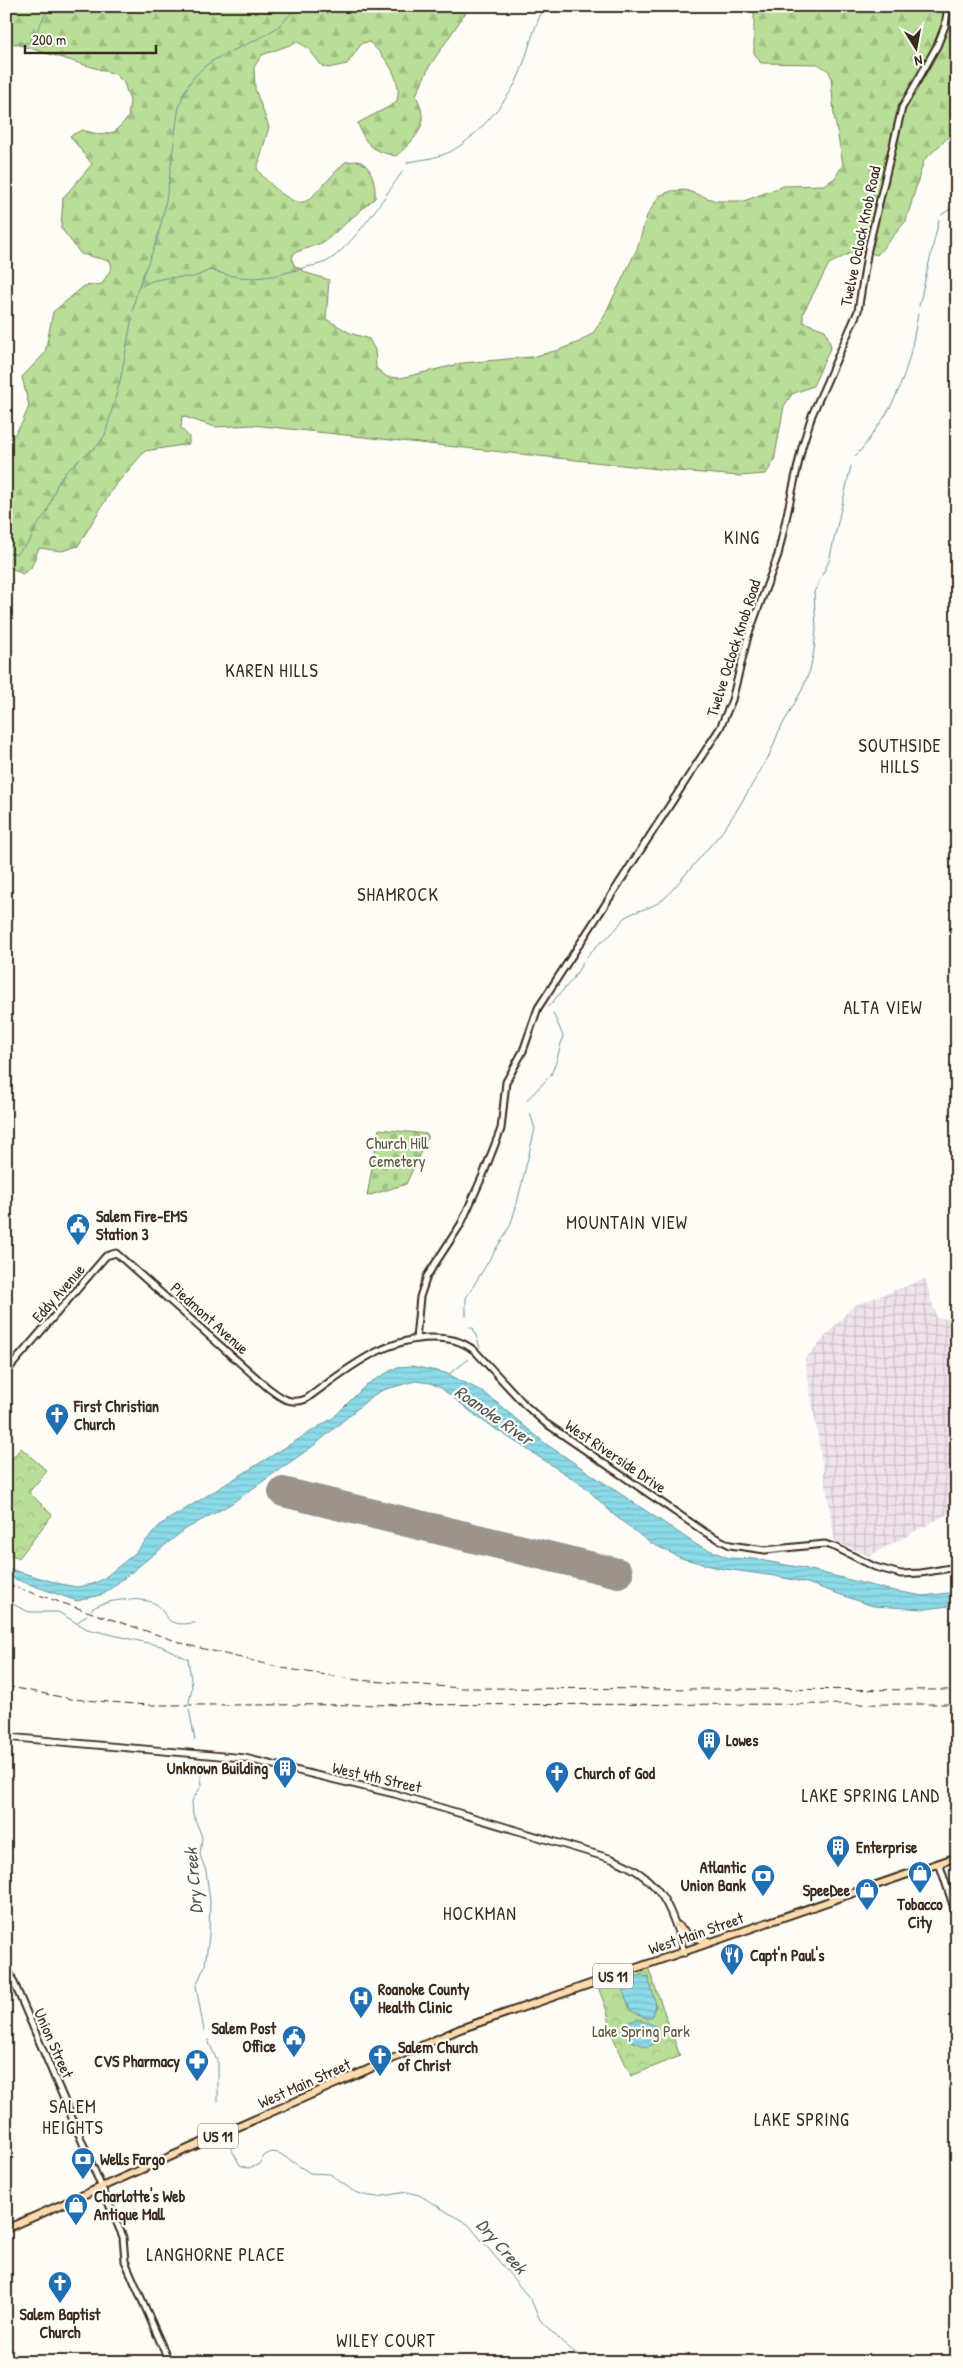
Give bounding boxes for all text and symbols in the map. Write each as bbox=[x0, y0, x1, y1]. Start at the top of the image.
scale bar bbox=[25, 22, 156, 54]
north arrow bbox=[890, 22, 940, 72]
text: 200 m bbox=[32, 29, 66, 50]
text: N bbox=[913, 51, 924, 71]
street label: Twelve Oclock Knob Road bbox=[834, 164, 886, 308]
district label: KING bbox=[724, 525, 760, 550]
street label: Twelve Oclock Knob Road bbox=[700, 577, 766, 719]
district label: KAREN HILLS bbox=[225, 658, 319, 683]
district label: SOUTHSIDE HILLS bbox=[858, 733, 942, 779]
district label: SHAMROCK bbox=[357, 882, 439, 907]
district label: ALTA VIEW bbox=[843, 995, 923, 1020]
park label: Church Hill Cemetery bbox=[366, 1132, 428, 1172]
place label: Salem Fire-EMS Station 3 bbox=[96, 1205, 188, 1245]
district label: MOUNTAIN VIEW bbox=[566, 1210, 688, 1235]
public building icon: Salem Fire-EMS Station 3 bbox=[65, 1212, 91, 1246]
street label: Eddy Avenue bbox=[27, 1259, 90, 1327]
street label: Piedmont Avenue bbox=[166, 1277, 254, 1359]
water label: Roanoke River bbox=[450, 1379, 540, 1452]
place label: First Christian Church bbox=[73, 1395, 159, 1435]
church icon: First Christian Church bbox=[44, 1402, 70, 1436]
street label: West Riverside Drive bbox=[561, 1414, 671, 1498]
building icon: Lowes bbox=[696, 1727, 722, 1761]
place label: Lowes bbox=[726, 1729, 759, 1751]
building icon: Unknown Building bbox=[272, 1755, 298, 1789]
street label: West 4th Street bbox=[330, 1756, 424, 1798]
place label: Unknown Building bbox=[167, 1757, 268, 1780]
church icon: Church of God bbox=[544, 1760, 570, 1794]
place label: Church of God bbox=[574, 1762, 656, 1784]
district label: LAKE SPRING LAND bbox=[802, 1783, 940, 1808]
building icon: Enterprise bbox=[825, 1834, 851, 1868]
place label: Enterprise bbox=[856, 1836, 918, 1859]
water label: Dry Creek bbox=[178, 1846, 208, 1915]
place label: Atlantic Union Bank bbox=[681, 1856, 747, 1896]
shop icon: Tobacco City bbox=[907, 1860, 933, 1894]
bank icon: Atlantic Union Bank bbox=[750, 1863, 776, 1897]
shop icon: SpeeDee bbox=[854, 1877, 880, 1911]
place label: SpeeDee bbox=[803, 1879, 851, 1902]
place label: Tobacco City bbox=[896, 1893, 943, 1934]
district label: HOCKMAN bbox=[443, 1901, 517, 1926]
street label: West Main Street bbox=[646, 1906, 747, 1960]
restaurant icon: Capt'n Paul's bbox=[719, 1942, 745, 1976]
place label: Capt'n Paul's bbox=[750, 1944, 825, 1967]
road number: US 11 bbox=[593, 1964, 633, 1988]
place label: Roanoke County Health Clinic bbox=[378, 1978, 470, 2018]
hospital icon: Roanoke County Health Clinic bbox=[348, 1985, 374, 2019]
street label: Union Street bbox=[29, 2005, 79, 2082]
place label: Salem Post Office bbox=[211, 2017, 277, 2057]
park label: Lake Spring Park bbox=[592, 2020, 690, 2042]
public building icon: Salem Post Office bbox=[281, 2024, 307, 2058]
place label: Salem Church of Christ bbox=[398, 2036, 478, 2076]
church icon: Salem Church of Christ bbox=[367, 2043, 393, 2077]
pharmacy icon: CVS Pharmacy bbox=[184, 2048, 210, 2082]
place label: CVS Pharmacy bbox=[94, 2050, 180, 2073]
street label: West Main Street bbox=[254, 2053, 354, 2113]
district label: SALEM HEIGHTS bbox=[42, 2094, 104, 2140]
district label: LAKE SPRING bbox=[754, 2107, 850, 2132]
road number: US 11 bbox=[198, 2124, 238, 2148]
bank icon: Wells Fargo bbox=[70, 2146, 96, 2180]
place label: Wells Fargo bbox=[100, 2148, 166, 2171]
place label: Charlotte's Web Antique Mall bbox=[94, 2185, 186, 2226]
shop icon: Charlotte's Web Antique Mall bbox=[63, 2192, 89, 2226]
water label: Dry Creek bbox=[471, 2213, 534, 2280]
district label: LANGHORNE PLACE bbox=[147, 2242, 285, 2267]
church icon: Salem Baptist Church bbox=[47, 2270, 73, 2304]
place label: Salem Baptist Church bbox=[20, 2303, 101, 2343]
district label: WILEY COURT bbox=[336, 2328, 436, 2353]

